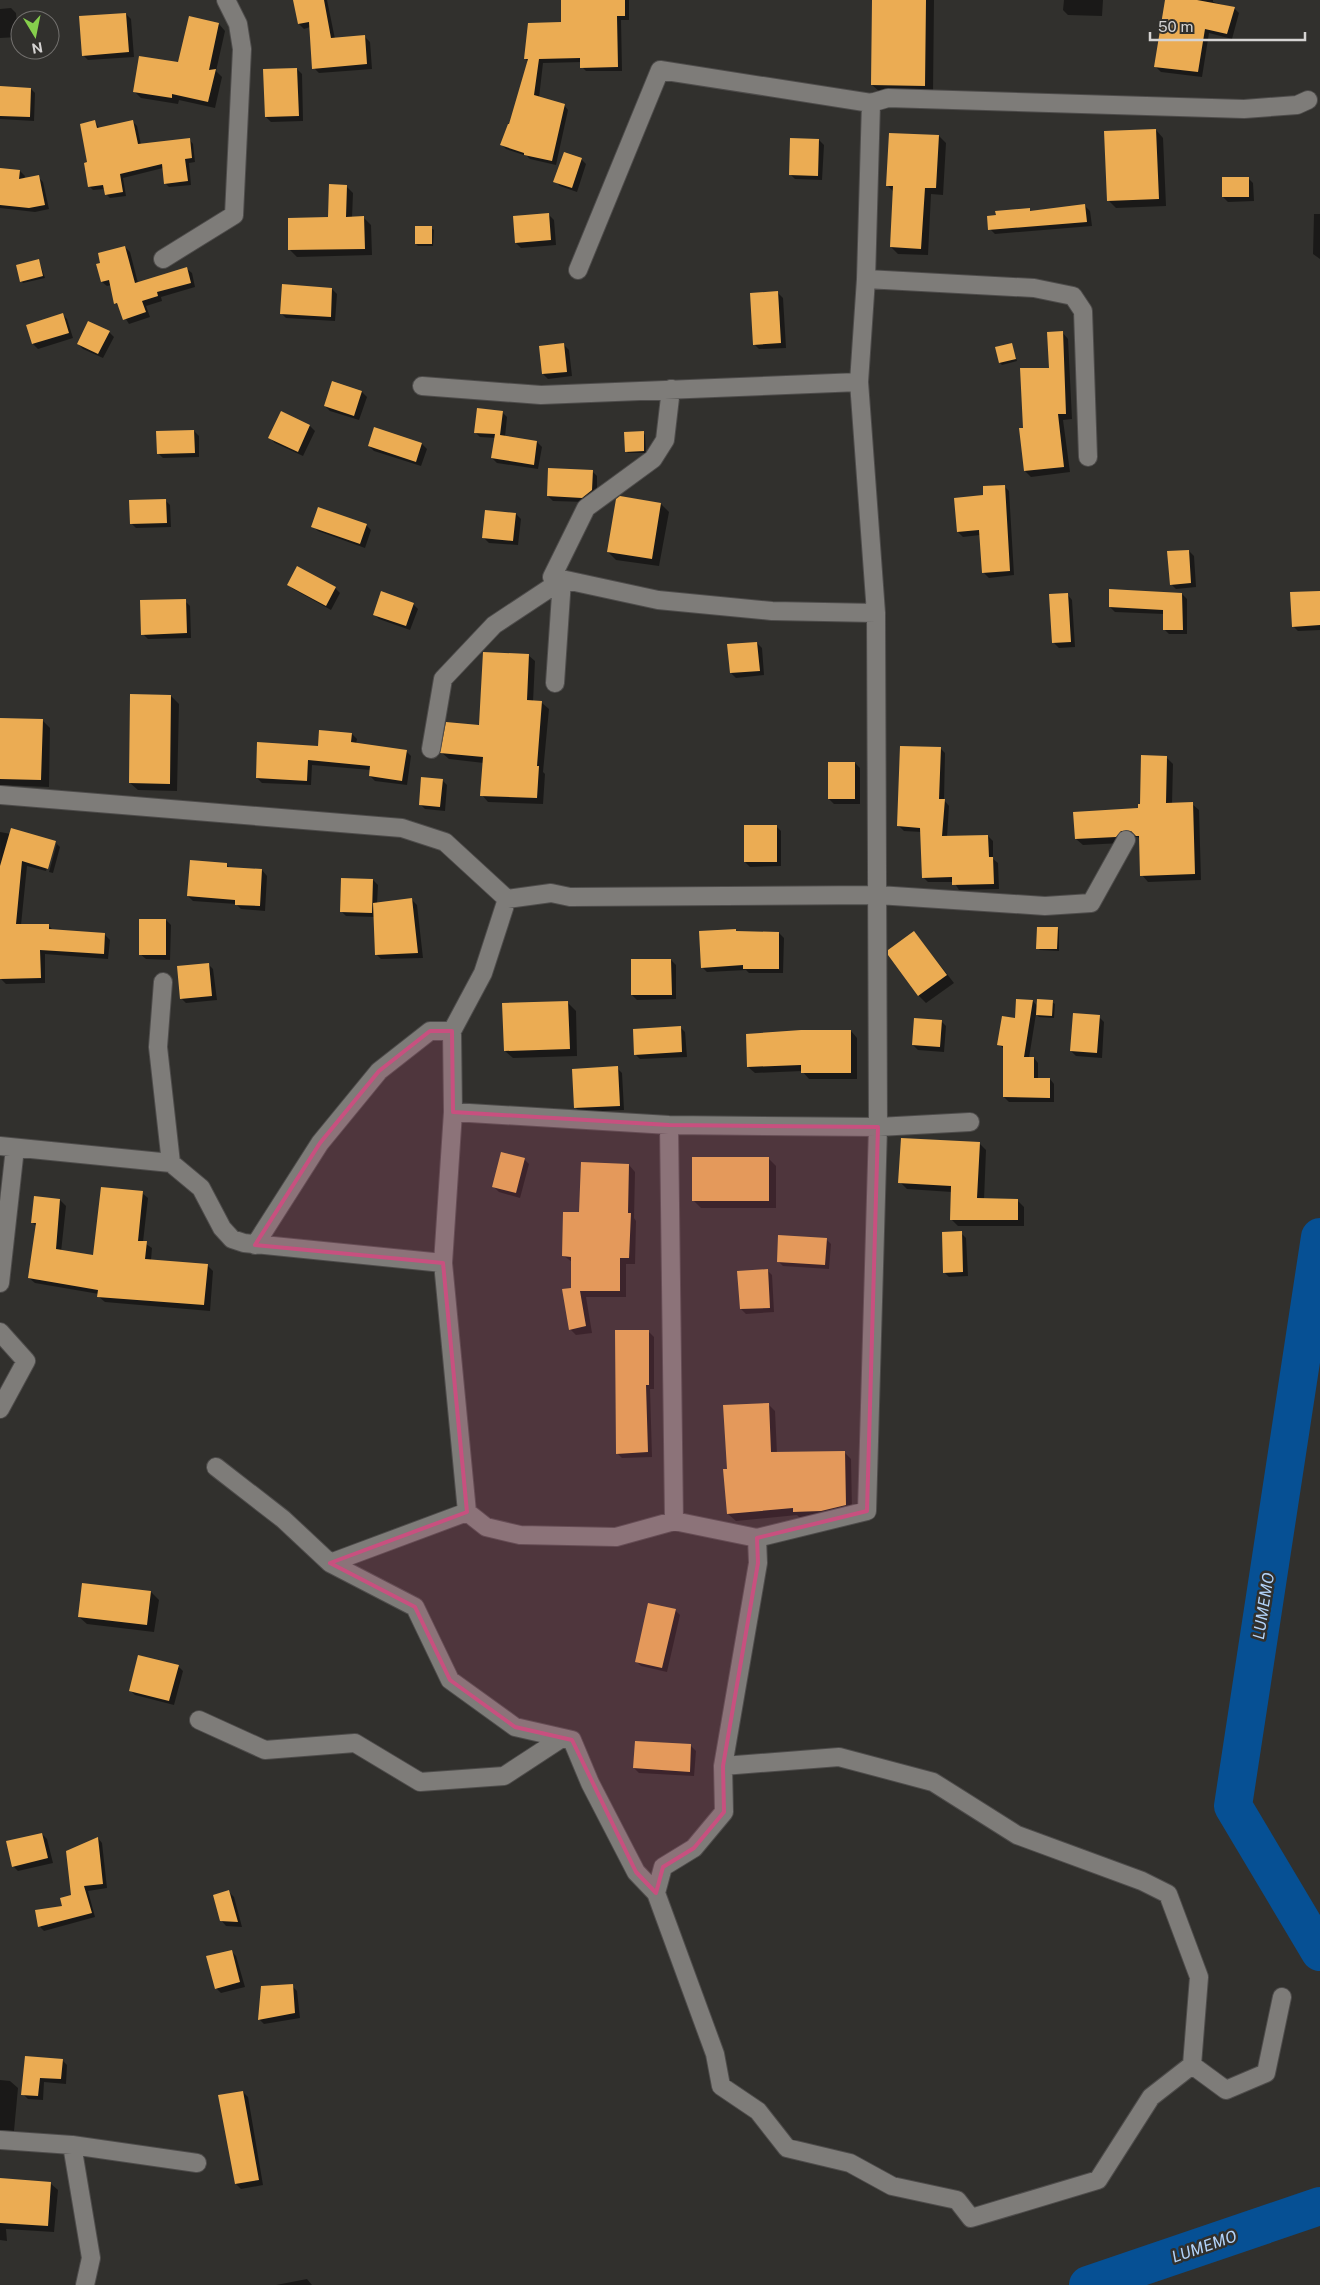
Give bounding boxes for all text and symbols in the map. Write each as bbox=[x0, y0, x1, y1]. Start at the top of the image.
north arrow bbox=[10, 10, 60, 60]
scale bar bbox=[1150, 10, 1305, 42]
text: 50 m bbox=[1158, 18, 1193, 35]
text: N bbox=[30, 39, 44, 57]
water label: LUMEMO bbox=[1249, 1571, 1278, 1641]
water label: LUMEMO bbox=[1169, 2226, 1239, 2266]

